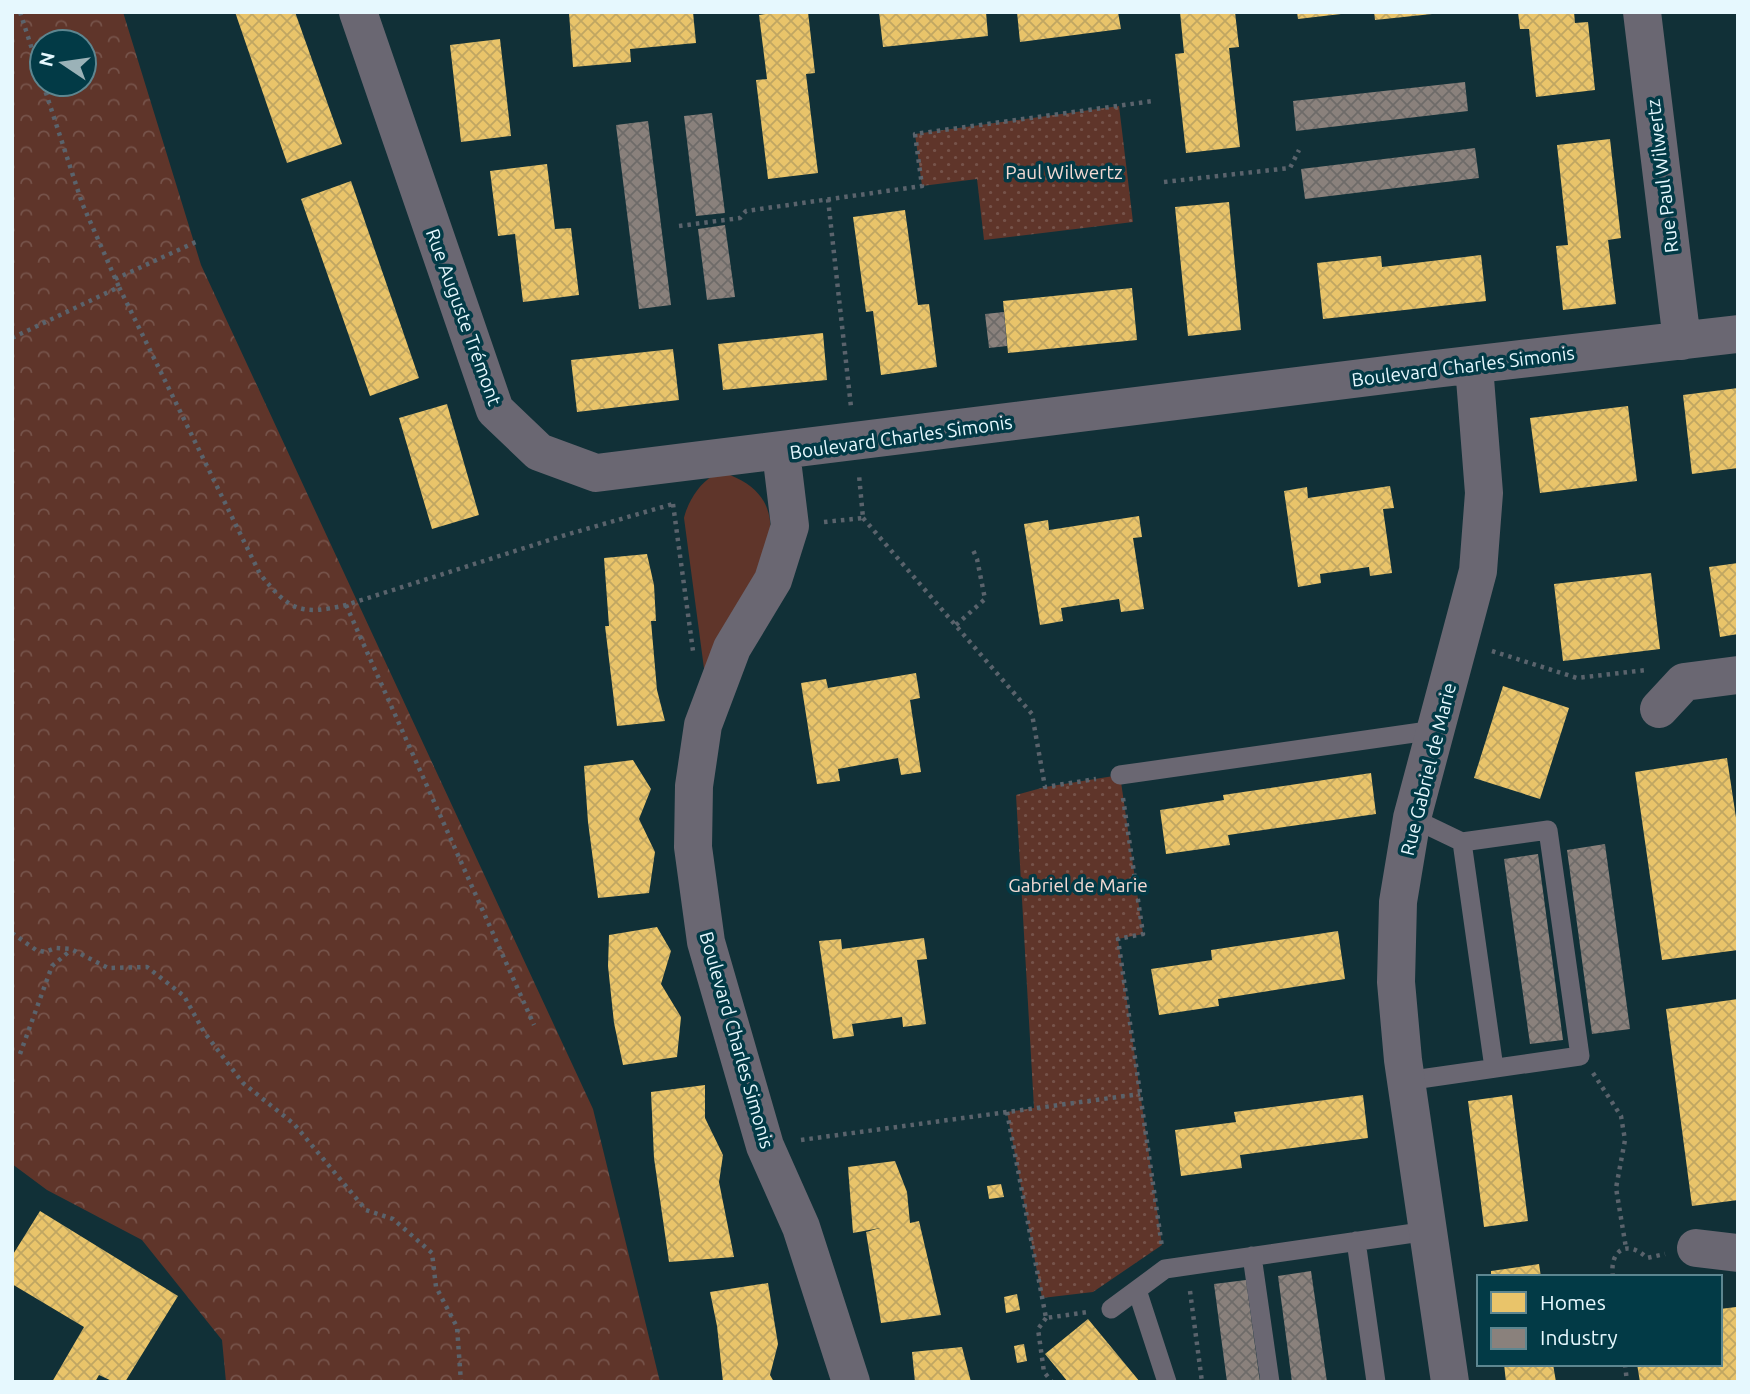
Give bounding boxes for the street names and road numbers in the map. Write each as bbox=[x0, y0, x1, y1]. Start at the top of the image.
street label: Rue Paul Wilwertz bbox=[1642, 98, 1682, 254]
street label: Rue Auguste Trémont bbox=[422, 226, 506, 409]
street label: Boulevard Charles Simonis bbox=[1350, 341, 1576, 391]
street label: Boulevard Charles Simonis bbox=[788, 410, 1014, 464]
street label: Rue Gabriel de Marie bbox=[1396, 680, 1460, 858]
street label: Boulevard Charles Simonis bbox=[695, 929, 779, 1151]

